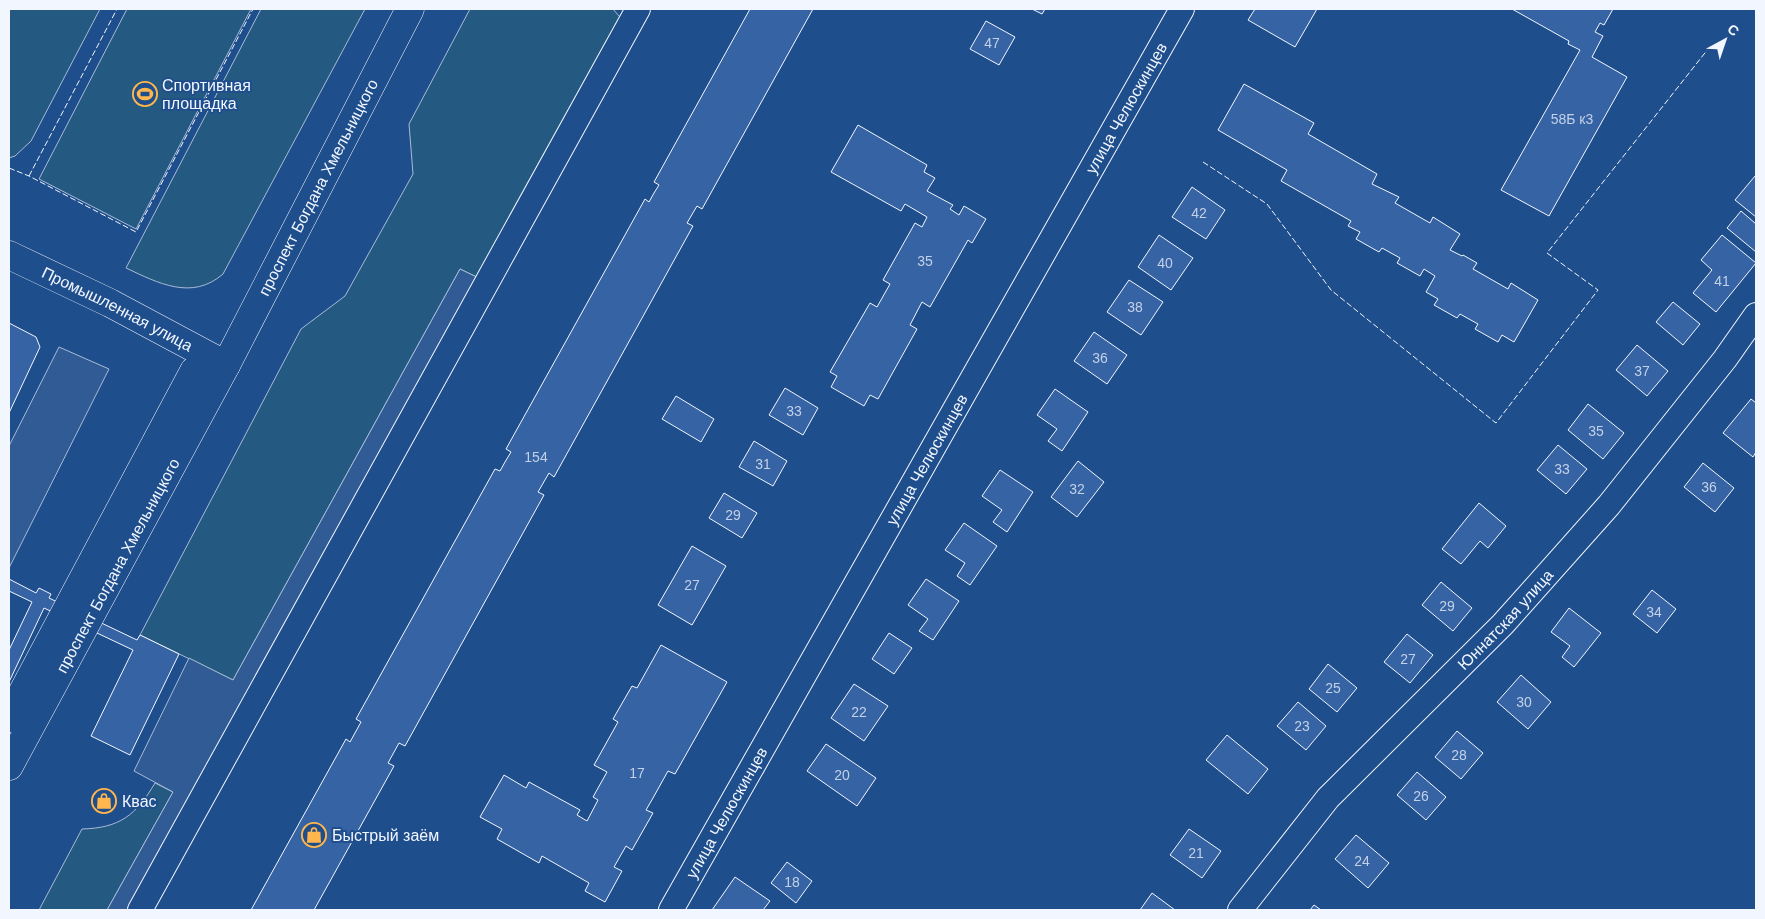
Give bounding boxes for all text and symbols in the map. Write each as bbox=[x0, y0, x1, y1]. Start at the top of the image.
north arrow bbox=[1700, 15, 1750, 65]
text: С bbox=[1724, 21, 1742, 39]
house number: 47 bbox=[984, 35, 1000, 51]
street label: улица Челюскинцев bbox=[1082, 40, 1170, 177]
street label: проспект Богдана Хмельницкого bbox=[255, 76, 381, 299]
place label: Спортивная площадка bbox=[162, 77, 251, 112]
sports icon: Спортивная площадка bbox=[132, 81, 158, 107]
house number: 58Б к3 bbox=[1551, 111, 1593, 127]
house number: 42 bbox=[1191, 205, 1207, 221]
house number: 35 bbox=[917, 253, 933, 269]
house number: 40 bbox=[1157, 255, 1173, 271]
street label: Промышленная улица bbox=[39, 264, 195, 355]
house number: 41 bbox=[1714, 273, 1730, 289]
house number: 38 bbox=[1127, 299, 1143, 315]
house number: 36 bbox=[1092, 350, 1108, 366]
house number: 37 bbox=[1634, 363, 1650, 379]
street label: улица Челюскинцев bbox=[883, 391, 971, 528]
house number: 33 bbox=[786, 403, 802, 419]
house number: 35 bbox=[1588, 423, 1604, 439]
house number: 154 bbox=[524, 449, 548, 465]
street label: проспект Богдана Хмельницкого bbox=[53, 456, 183, 676]
house number: 31 bbox=[755, 456, 771, 472]
house number: 33 bbox=[1554, 461, 1570, 477]
house number: 36 bbox=[1701, 479, 1717, 495]
house number: 32 bbox=[1069, 481, 1085, 497]
house number: 29 bbox=[725, 507, 741, 523]
street label: Юннатская улица bbox=[1454, 566, 1557, 673]
house number: 27 bbox=[684, 577, 700, 593]
house number: 29 bbox=[1439, 598, 1455, 614]
house number: 34 bbox=[1646, 604, 1662, 620]
house number: 27 bbox=[1400, 651, 1416, 667]
house number: 25 bbox=[1325, 680, 1341, 696]
house number: 30 bbox=[1516, 694, 1532, 710]
house number: 22 bbox=[851, 704, 867, 720]
house number: 23 bbox=[1294, 718, 1310, 734]
street label: улица Челюскинцев bbox=[683, 744, 771, 881]
house number: 28 bbox=[1451, 747, 1467, 763]
house number: 17 bbox=[629, 765, 645, 781]
house number: 20 bbox=[834, 767, 850, 783]
shop icon: Квас bbox=[91, 788, 117, 814]
house number: 26 bbox=[1413, 788, 1429, 804]
place label: Квас bbox=[122, 793, 157, 810]
shop icon: Быстрый заём bbox=[301, 822, 327, 848]
place label: Быстрый заём bbox=[332, 827, 439, 844]
house number: 21 bbox=[1188, 845, 1204, 861]
house number: 24 bbox=[1354, 853, 1370, 869]
house number: 18 bbox=[784, 874, 800, 890]

